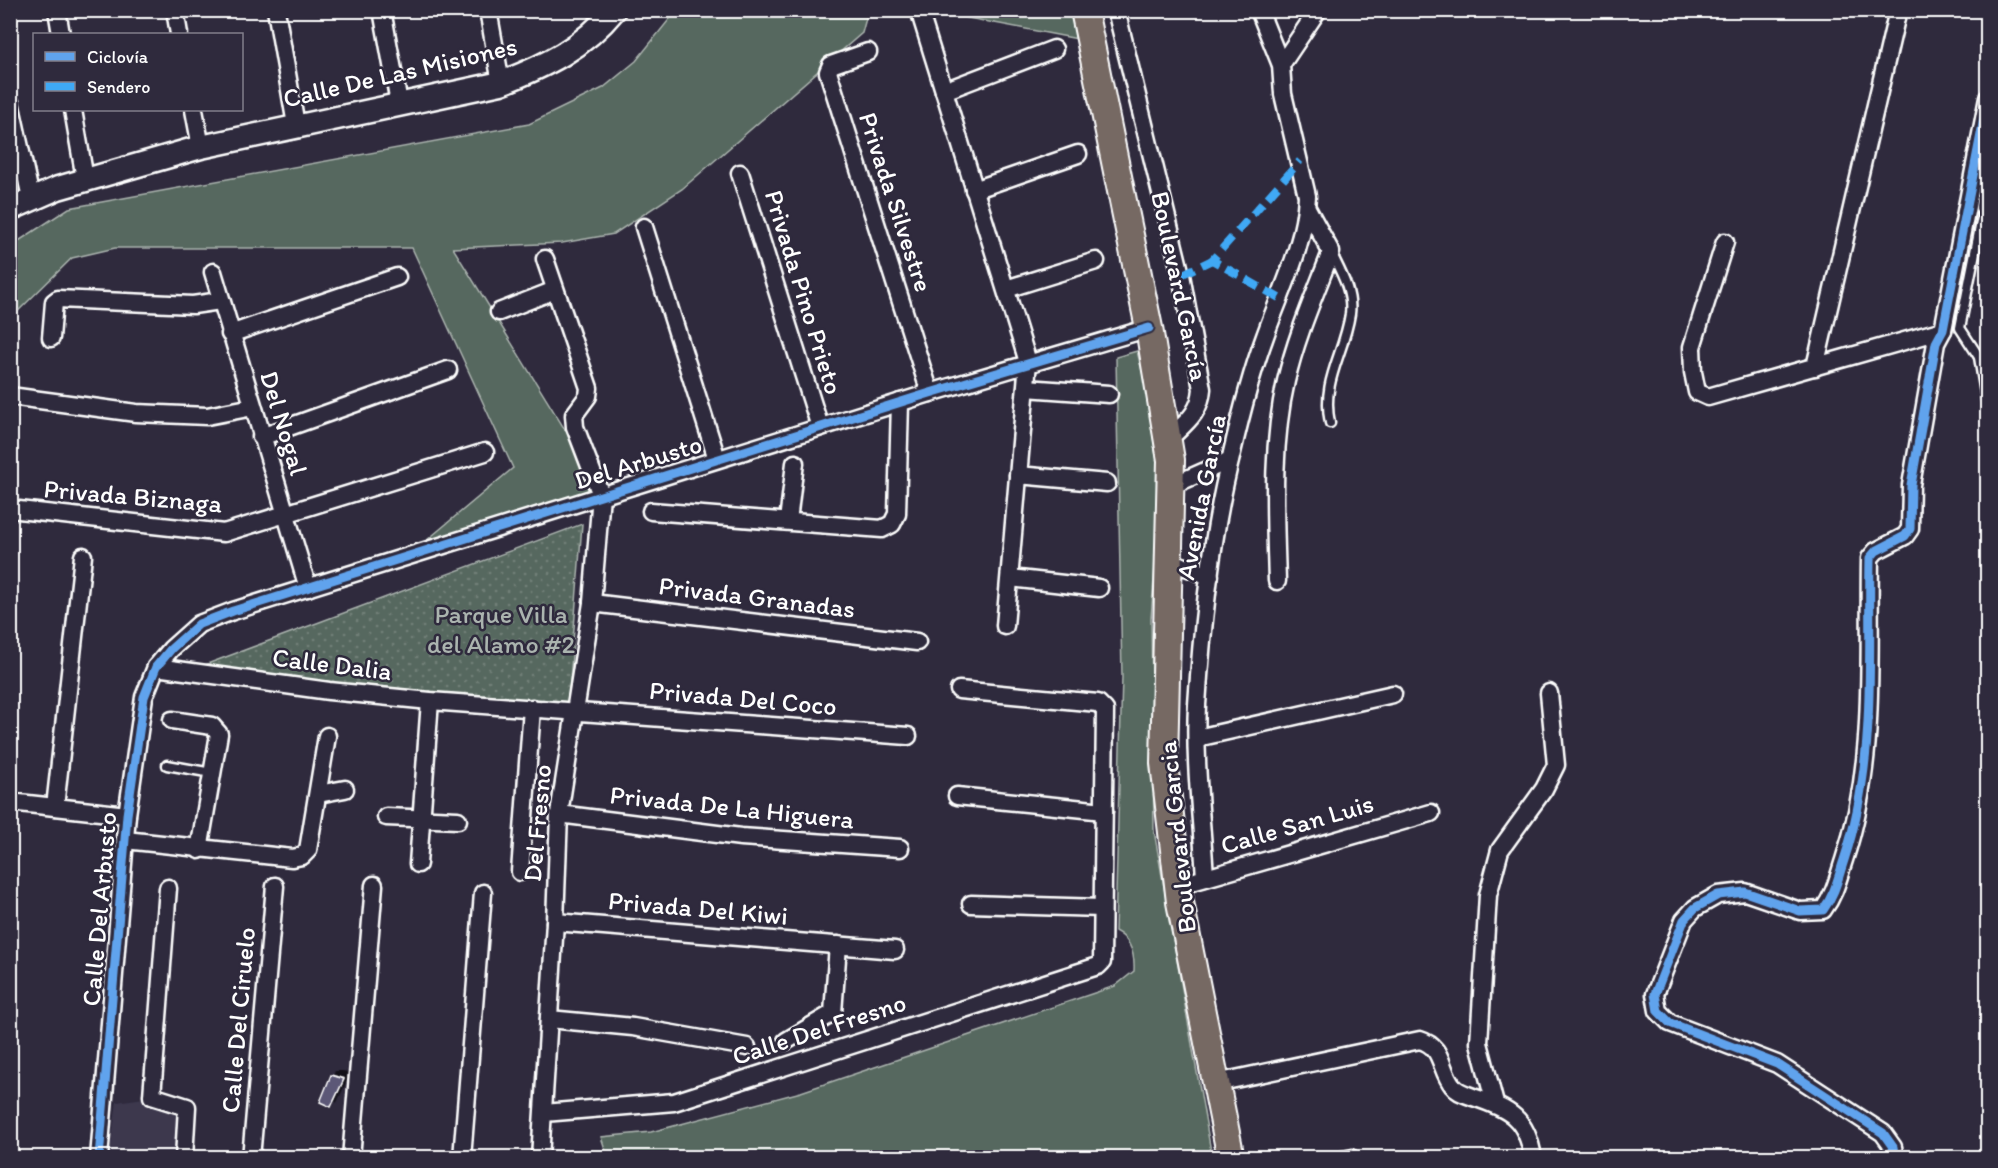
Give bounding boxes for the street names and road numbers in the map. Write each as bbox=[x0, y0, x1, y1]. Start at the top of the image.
street label: Calle De Las Misiones bbox=[280, 29, 520, 115]
street label: Privada Silvestre bbox=[852, 108, 940, 296]
street label: Privada Pino Prieto bbox=[758, 186, 850, 398]
street label: Boulevard García bbox=[1144, 188, 1216, 384]
street label: Del Nogal bbox=[253, 367, 315, 479]
street label: Avenida García bbox=[1169, 411, 1233, 582]
street label: Del Arbusto bbox=[570, 427, 706, 497]
street label: Privada Biznaga bbox=[42, 472, 224, 520]
street label: Privada Granadas bbox=[657, 569, 857, 625]
street label: Calle Dalia bbox=[271, 641, 394, 687]
street label: Privada Del Coco bbox=[648, 674, 838, 722]
street label: Boulevard Garcia bbox=[1151, 739, 1203, 935]
street label: Del Fresno bbox=[516, 763, 558, 883]
street label: Privada De La Higuera bbox=[608, 778, 856, 836]
street label: Calle San Luis bbox=[1217, 787, 1377, 861]
street label: Calle Del Arbusto bbox=[75, 811, 123, 1007]
street label: Privada Del Kiwi bbox=[607, 884, 789, 932]
street label: Calle Del Ciruelo bbox=[214, 926, 262, 1114]
street label: Calle Del Fresno bbox=[728, 986, 910, 1072]

